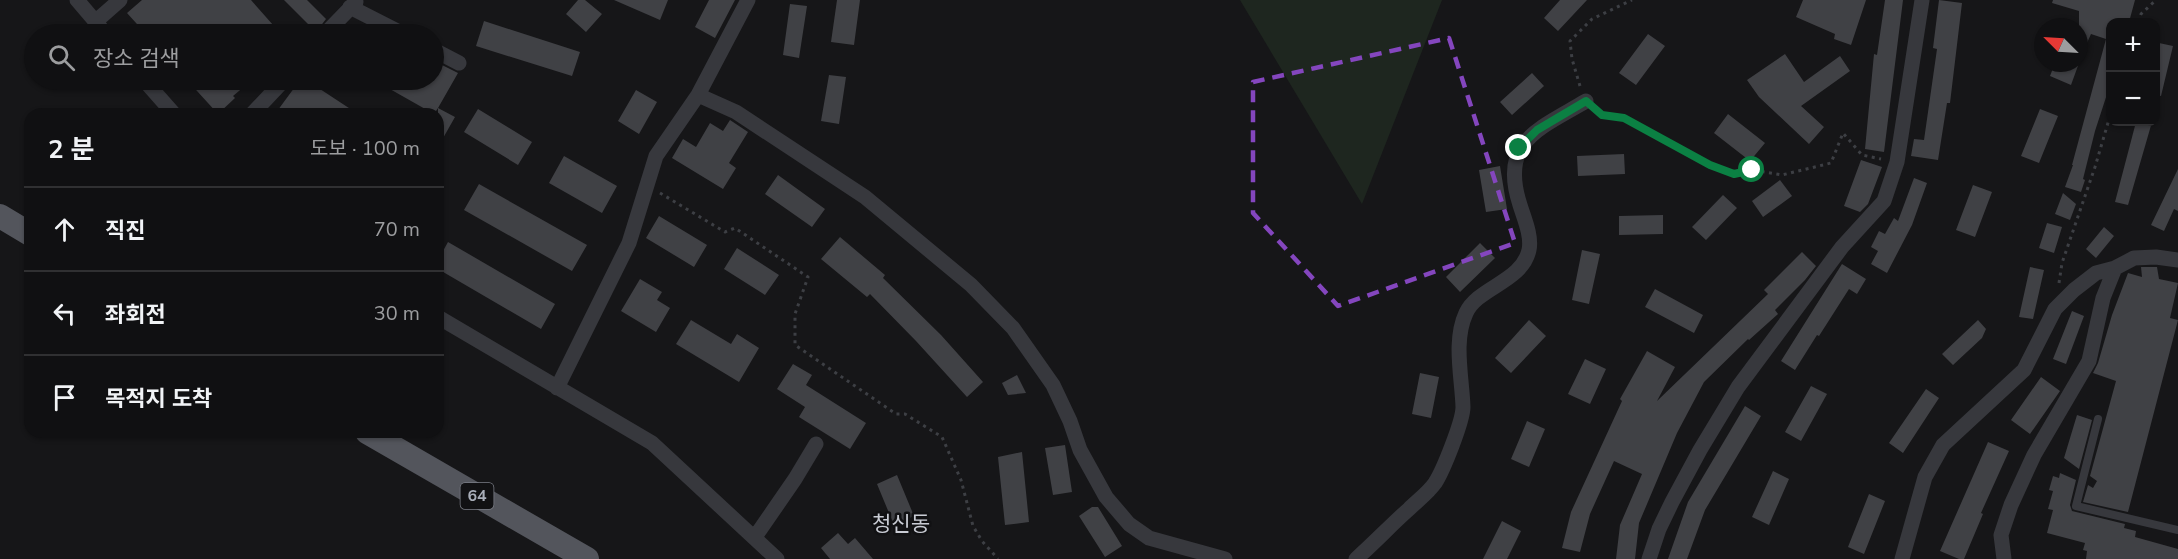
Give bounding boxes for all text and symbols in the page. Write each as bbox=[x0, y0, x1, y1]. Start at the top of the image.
north arrow bbox=[2034, 18, 2088, 72]
map controls bbox=[2106, 18, 2160, 126]
button: + bbox=[2106, 18, 2160, 72]
search box bbox=[24, 24, 444, 90]
icon: search bbox=[45, 41, 78, 74]
text: 장소 검색 bbox=[93, 44, 180, 74]
button: − bbox=[2106, 72, 2160, 126]
text: 2 분 bbox=[48, 132, 95, 167]
route end bbox=[1505, 134, 1531, 160]
text: 도보 · 100 m bbox=[310, 135, 420, 162]
route start bbox=[1738, 156, 1764, 182]
icon: ahead bbox=[48, 213, 81, 246]
text: 직진 bbox=[105, 216, 145, 246]
text: 70 m bbox=[374, 216, 420, 243]
icon: left bbox=[48, 297, 81, 330]
text: 좌회전 bbox=[105, 300, 166, 330]
text: 30 m bbox=[374, 300, 420, 327]
icon: arrive bbox=[48, 381, 81, 414]
text: 목적지 도착 bbox=[105, 384, 212, 414]
road number: 64 bbox=[460, 483, 494, 509]
district label: 청신동 bbox=[872, 510, 930, 538]

